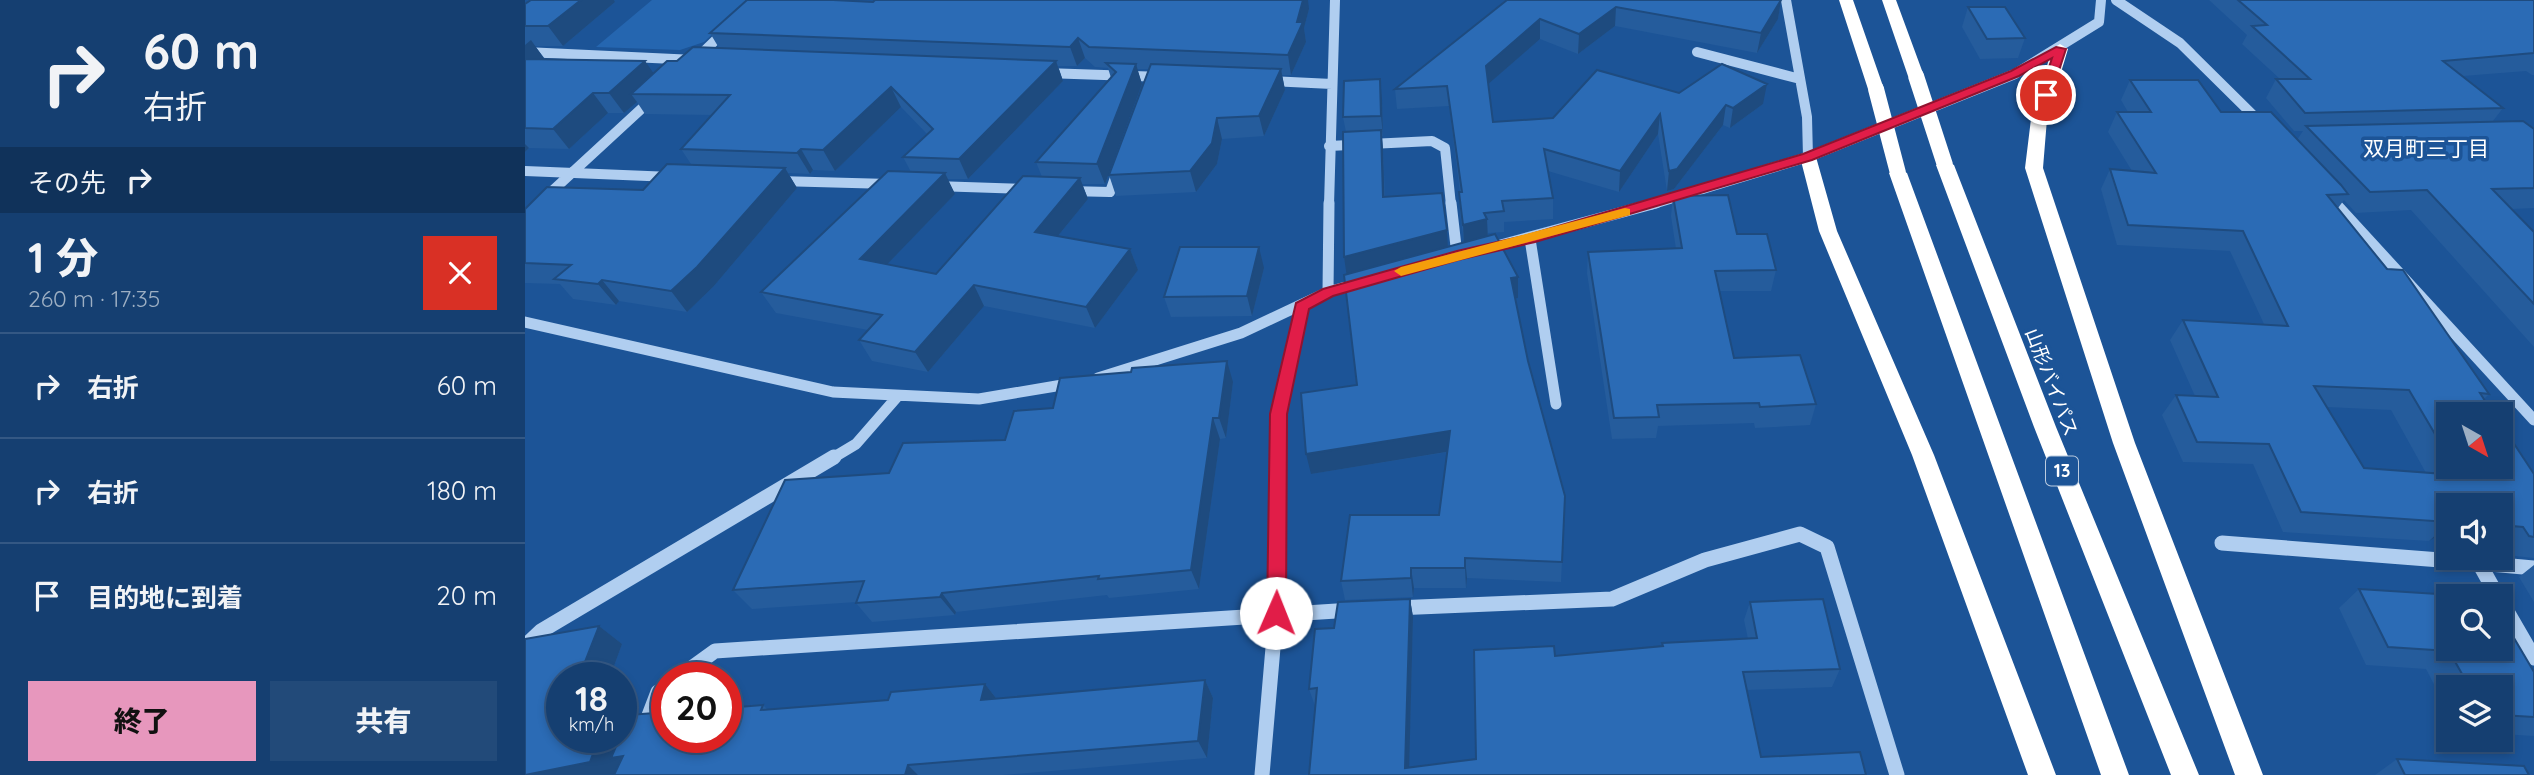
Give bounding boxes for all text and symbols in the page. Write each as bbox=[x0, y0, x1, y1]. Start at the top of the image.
text: 60 m bbox=[143, 20, 259, 81]
icon: right bbox=[28, 28, 119, 119]
pin bbox=[2016, 65, 2076, 125]
icon: arrive bbox=[2027, 76, 2065, 114]
text: 右折 bbox=[143, 86, 207, 126]
district label: 双月町三丁目 bbox=[2363, 135, 2489, 161]
icon: right bbox=[120, 161, 158, 199]
text: その先 bbox=[28, 166, 106, 199]
text: 1 分 bbox=[28, 231, 98, 284]
button: close bbox=[423, 236, 497, 310]
text: 260 m · 17:35 bbox=[28, 284, 160, 313]
street label: 山形バイパス bbox=[2020, 325, 2084, 439]
icon: right bbox=[28, 367, 66, 405]
text: 60 m bbox=[437, 369, 497, 402]
text: 右折 bbox=[87, 371, 139, 404]
north arrow bbox=[2436, 402, 2513, 480]
map controls bbox=[2436, 402, 2513, 752]
road number: 13 bbox=[2046, 457, 2078, 486]
icon: right bbox=[28, 472, 66, 510]
text: 180 m bbox=[427, 474, 497, 507]
text: 右折 bbox=[87, 476, 139, 509]
button: sound bbox=[2436, 493, 2513, 570]
position arrow bbox=[1239, 576, 1313, 650]
icon: arrive bbox=[28, 577, 66, 615]
text: 20 m bbox=[436, 579, 497, 612]
text: 目的地に到着 bbox=[87, 581, 243, 614]
button: search bbox=[2436, 584, 2513, 661]
speed limit sign: 20 bbox=[651, 662, 742, 753]
button: layers bbox=[2436, 675, 2513, 752]
text: 18 bbox=[575, 676, 608, 720]
button: 終了 bbox=[28, 681, 256, 761]
button: 共有 bbox=[270, 681, 497, 761]
text: km/h bbox=[569, 713, 614, 736]

